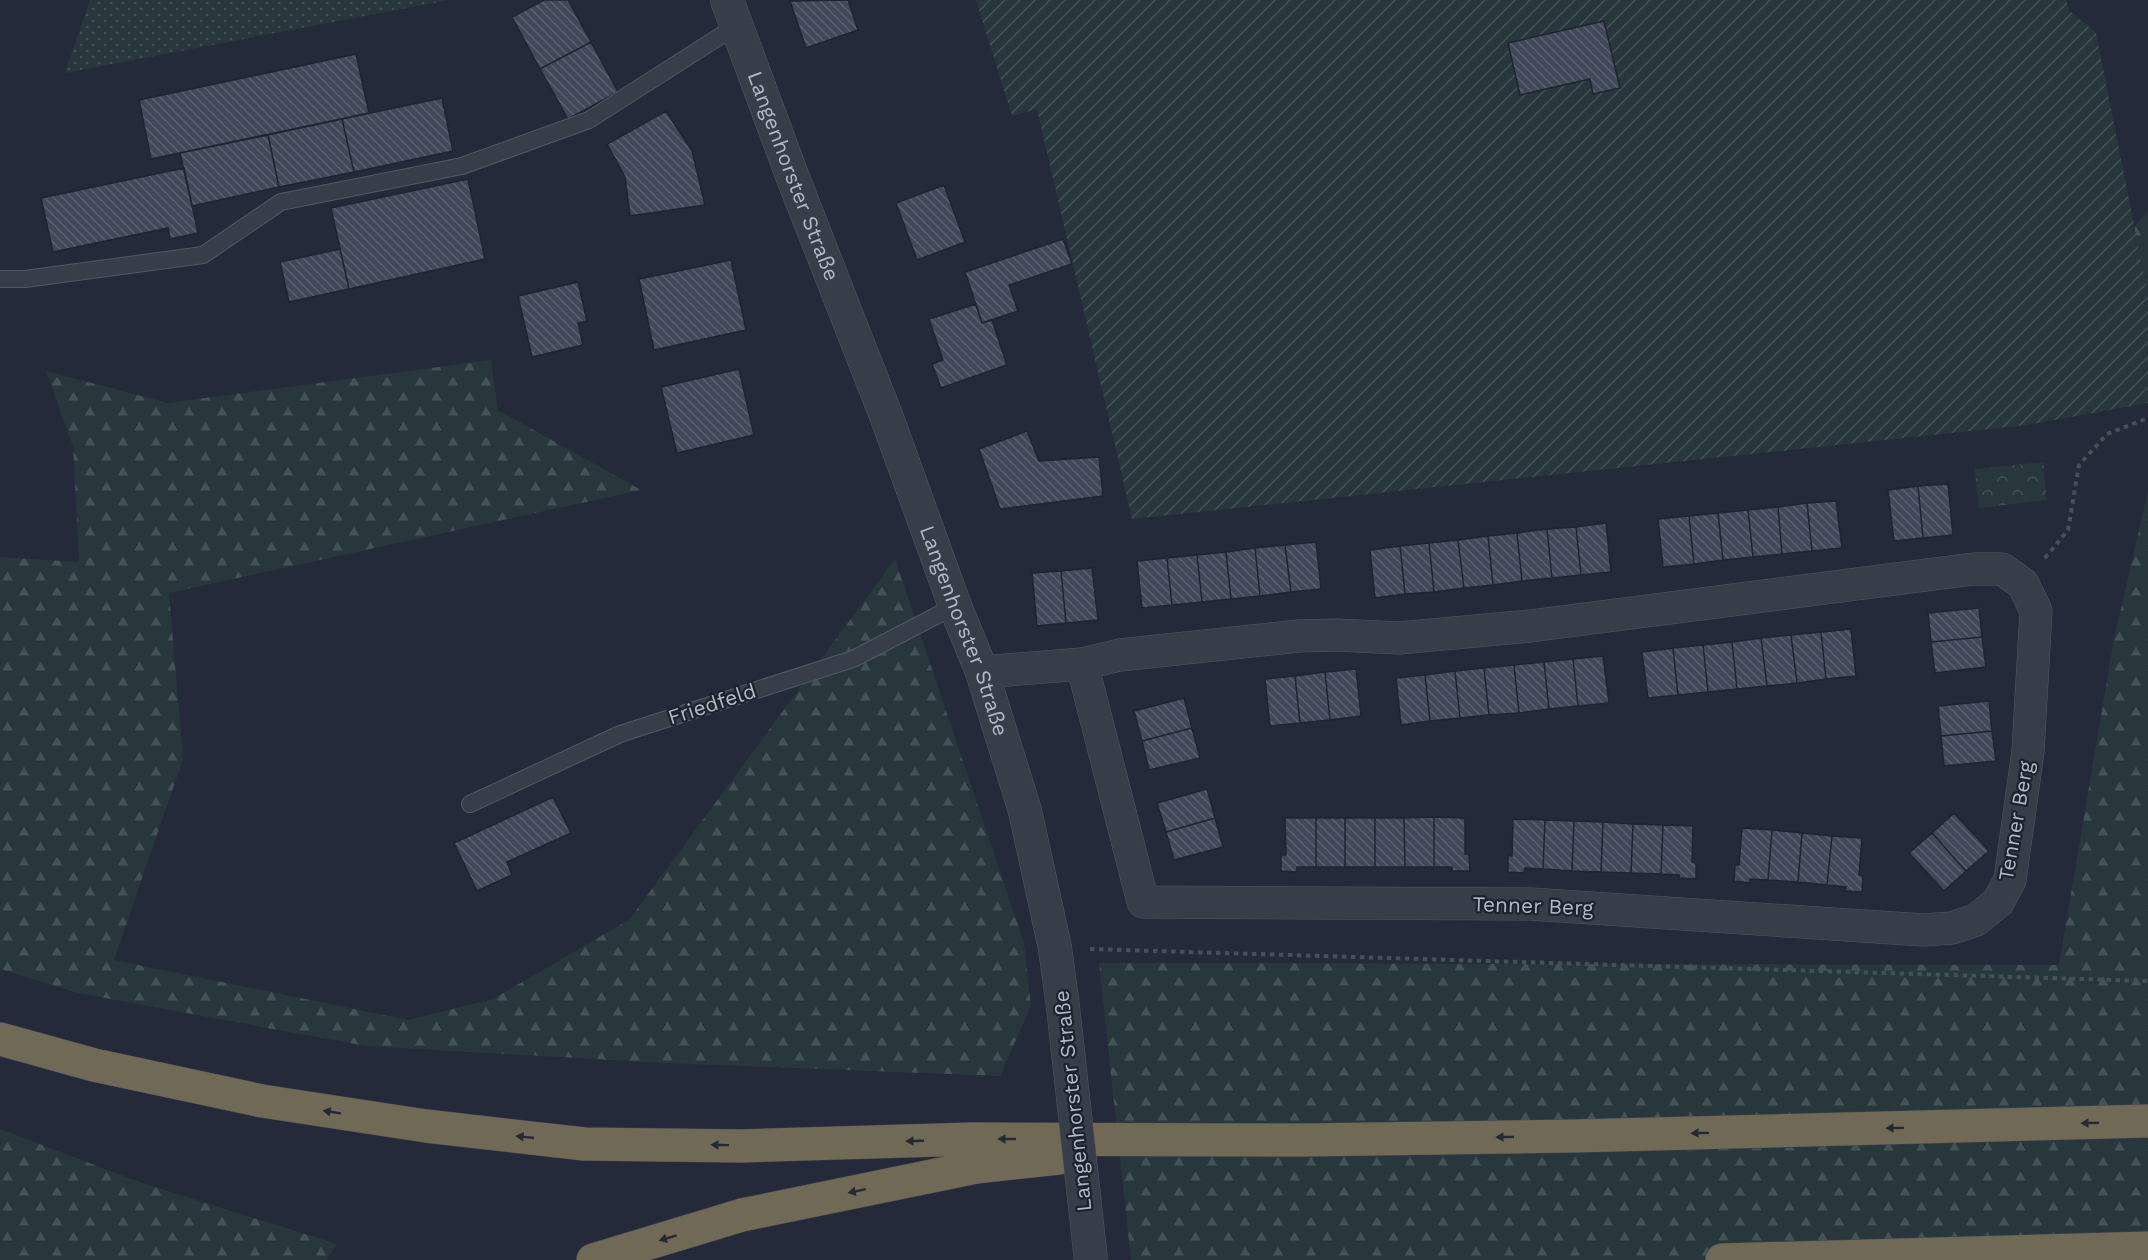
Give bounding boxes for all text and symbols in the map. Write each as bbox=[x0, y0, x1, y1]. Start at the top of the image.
street label: Langenhorster Straße bbox=[742, 68, 845, 284]
street label: Langenhorster Straße bbox=[915, 522, 1014, 739]
street label: Friedfeld bbox=[665, 678, 759, 729]
street label: Tenner Berg bbox=[1993, 758, 2038, 883]
street label: Tenner Berg bbox=[1472, 891, 1595, 920]
street label: Langenhorster Straße bbox=[1048, 989, 1097, 1213]
one-way arrow bbox=[322, 1107, 341, 1116]
one-way arrow bbox=[2080, 1118, 2099, 1128]
one-way arrow bbox=[1885, 1123, 1904, 1133]
one-way arrow bbox=[1690, 1128, 1709, 1138]
one-way arrow bbox=[516, 1132, 535, 1142]
one-way arrow bbox=[1495, 1132, 1514, 1142]
one-way arrow bbox=[998, 1134, 1017, 1144]
one-way arrow bbox=[905, 1136, 924, 1145]
one-way arrow bbox=[710, 1140, 729, 1150]
one-way arrow bbox=[848, 1187, 866, 1197]
one-way arrow bbox=[659, 1234, 677, 1243]

